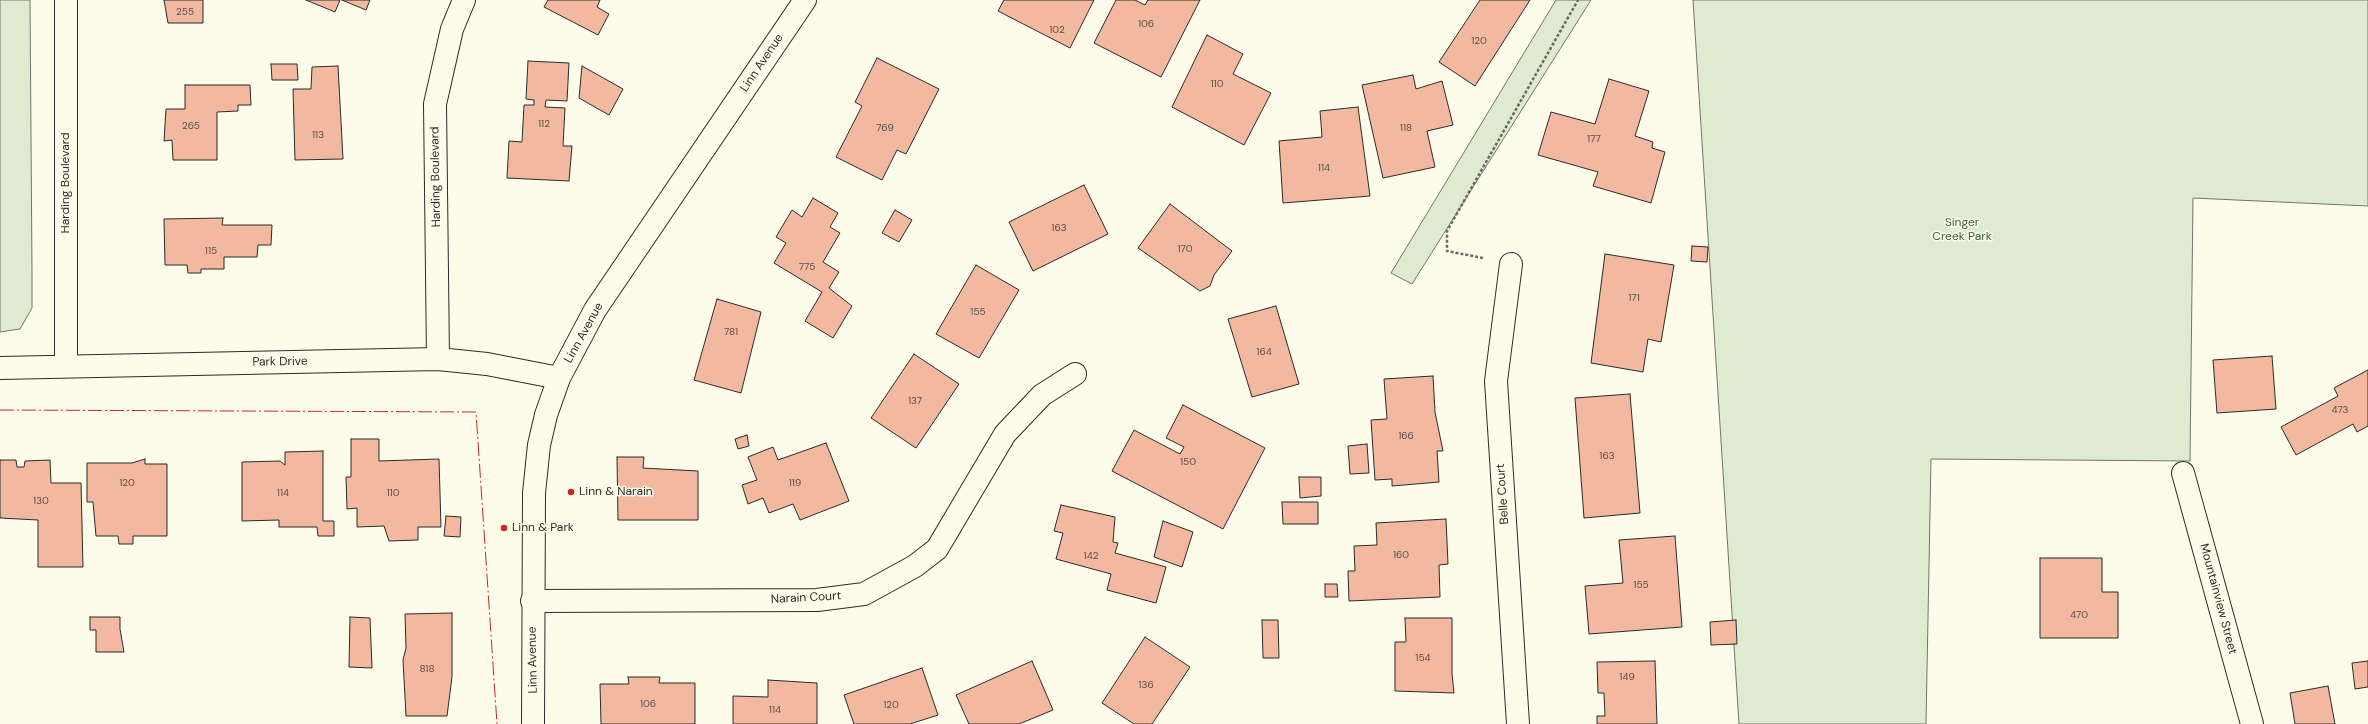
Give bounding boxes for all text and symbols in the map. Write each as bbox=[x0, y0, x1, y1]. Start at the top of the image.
house number: 255 bbox=[176, 6, 194, 18]
house number: 106 bbox=[1138, 18, 1154, 30]
house number: 102 bbox=[1049, 24, 1065, 36]
street label: Linn Avenue bbox=[737, 31, 787, 95]
house number: 120 bbox=[1471, 35, 1487, 47]
house number: 110 bbox=[1210, 78, 1224, 90]
house number: 112 bbox=[538, 118, 550, 130]
house number: 265 bbox=[182, 120, 200, 132]
house number: 769 bbox=[876, 122, 894, 134]
house number: 118 bbox=[1400, 122, 1412, 134]
street label: Harding Boulevard bbox=[428, 126, 444, 228]
house number: 113 bbox=[312, 129, 324, 141]
street label: Harding Boulevard bbox=[59, 133, 73, 233]
house number: 177 bbox=[1587, 133, 1601, 145]
house number: 114 bbox=[1318, 162, 1330, 174]
park label: Singer Creek Park bbox=[1932, 216, 1992, 244]
house number: 163 bbox=[1051, 222, 1067, 234]
house number: 170 bbox=[1177, 243, 1193, 255]
house number: 115 bbox=[205, 245, 217, 257]
house number: 775 bbox=[799, 261, 815, 273]
house number: 171 bbox=[1628, 292, 1640, 304]
street label: Linn Avenue bbox=[561, 300, 607, 366]
house number: 155 bbox=[970, 306, 986, 318]
house number: 781 bbox=[724, 326, 738, 338]
house number: 164 bbox=[1256, 346, 1272, 358]
street label: Park Drive bbox=[252, 354, 308, 370]
house number: 137 bbox=[908, 395, 922, 407]
house number: 473 bbox=[2331, 404, 2349, 416]
house number: 166 bbox=[1398, 430, 1414, 442]
house number: 163 bbox=[1599, 450, 1615, 462]
house number: 150 bbox=[1180, 456, 1196, 468]
street label: Belle Court bbox=[1494, 463, 1512, 525]
house number: 120 bbox=[119, 477, 135, 489]
house number: 119 bbox=[789, 477, 801, 489]
place label: Linn & Narain bbox=[579, 485, 653, 499]
house number: 114 bbox=[277, 487, 289, 499]
house number: 110 bbox=[386, 487, 400, 499]
marker: Linn & Narain bbox=[566, 487, 576, 497]
house number: 130 bbox=[33, 495, 49, 507]
place label: Linn & Park bbox=[512, 521, 574, 535]
marker: Linn & Park bbox=[499, 523, 509, 533]
street label: Mountainview Street bbox=[2196, 542, 2240, 656]
house number: 160 bbox=[1393, 549, 1409, 561]
house number: 142 bbox=[1084, 550, 1098, 562]
house number: 155 bbox=[1633, 579, 1649, 591]
street label: Narain Court bbox=[770, 589, 842, 607]
house number: 470 bbox=[2070, 609, 2088, 621]
street label: Linn Avenue bbox=[525, 626, 541, 694]
house number: 154 bbox=[1415, 652, 1431, 664]
house number: 818 bbox=[419, 663, 435, 675]
house number: 149 bbox=[1619, 671, 1635, 683]
house number: 136 bbox=[1138, 679, 1154, 691]
house number: 106 bbox=[640, 698, 656, 710]
house number: 120 bbox=[883, 699, 899, 711]
house number: 114 bbox=[769, 704, 781, 716]

